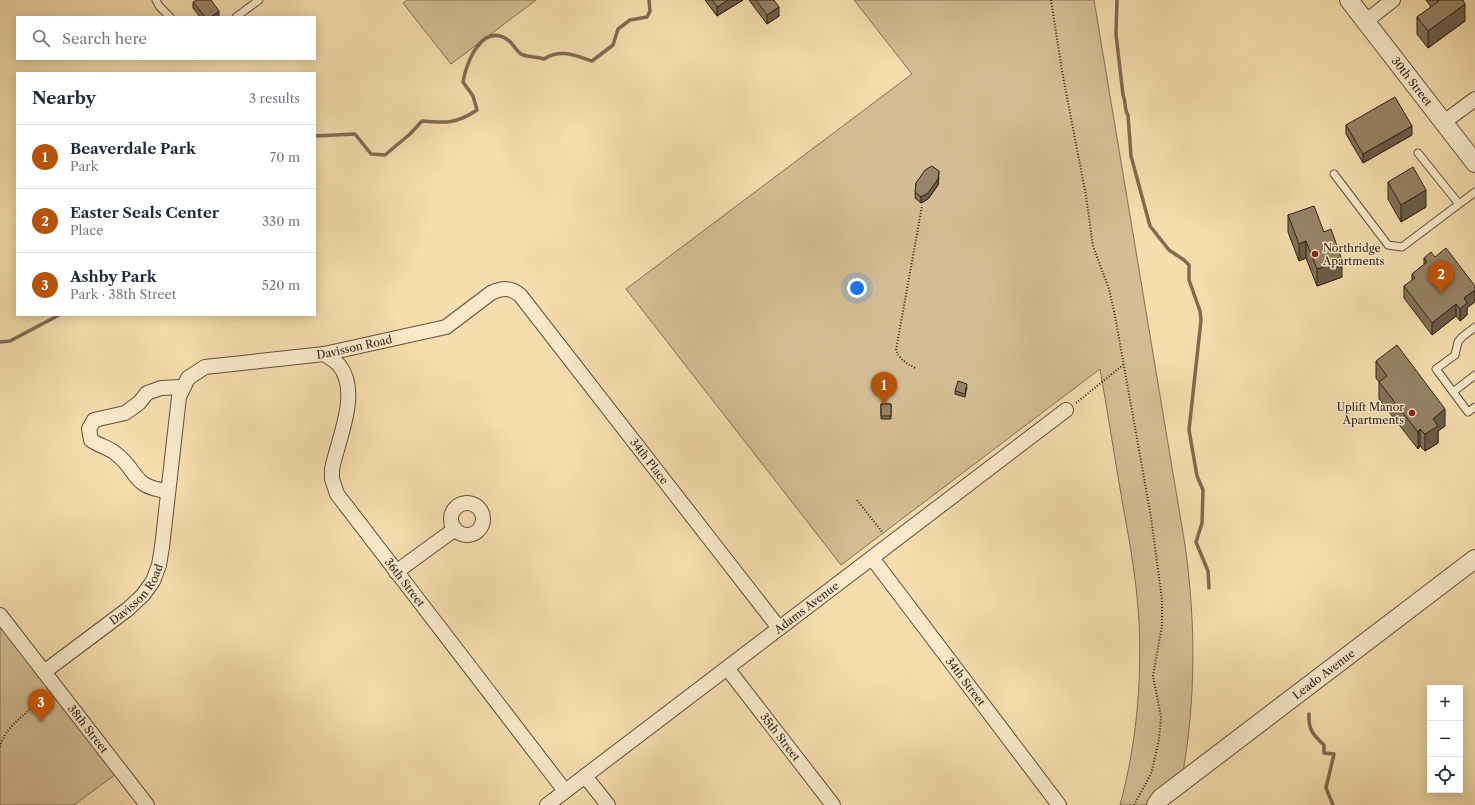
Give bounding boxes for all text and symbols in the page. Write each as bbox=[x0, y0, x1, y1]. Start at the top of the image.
search box bbox=[16, 16, 316, 60]
icon: search bbox=[30, 27, 52, 49]
text: Search here bbox=[62, 29, 147, 48]
street label: 30th Street bbox=[1389, 54, 1435, 109]
text: Nearby bbox=[32, 88, 96, 108]
text: 3 results bbox=[249, 90, 300, 106]
text: Beaverdale Park bbox=[70, 139, 196, 158]
text: 1 bbox=[42, 149, 48, 165]
text: 70 m bbox=[270, 149, 300, 165]
text: Park bbox=[70, 158, 98, 174]
text: Easter Seals Center bbox=[70, 203, 219, 222]
text: 2 bbox=[41, 213, 49, 229]
text: 330 m bbox=[262, 213, 300, 229]
text: Place bbox=[70, 222, 103, 238]
place label: Northridge Apartments bbox=[1322, 241, 1384, 268]
marker: Northridge Apartments bbox=[1310, 249, 1320, 259]
pin: 2 bbox=[1428, 261, 1454, 294]
text: Ashby Park bbox=[70, 267, 157, 286]
text: 3 bbox=[41, 277, 49, 293]
text: 520 m bbox=[262, 277, 300, 293]
your location bbox=[847, 278, 867, 298]
text: Park · 38th Street bbox=[70, 286, 176, 302]
street label: Davisson Road bbox=[316, 332, 394, 362]
pin: 1 bbox=[871, 372, 897, 405]
place label: Uplift Manor Apartments bbox=[1337, 400, 1404, 427]
marker: Uplift Manor Apartments bbox=[1407, 408, 1417, 418]
street label: 34th Place bbox=[627, 435, 672, 487]
street label: 36th Street bbox=[382, 555, 428, 610]
street label: Davisson Road bbox=[107, 562, 166, 628]
street label: Adams Avenue bbox=[771, 579, 841, 637]
street label: Leado Avenue bbox=[1290, 646, 1357, 702]
street label: 34th Street bbox=[943, 654, 989, 709]
map controls bbox=[1427, 685, 1463, 793]
button: + bbox=[1427, 685, 1463, 721]
pin: 3 bbox=[28, 689, 54, 722]
street label: 38th Street bbox=[65, 702, 111, 756]
street label: 35th Street bbox=[757, 710, 803, 764]
button: − bbox=[1427, 721, 1463, 757]
button: locate bbox=[1427, 757, 1463, 793]

